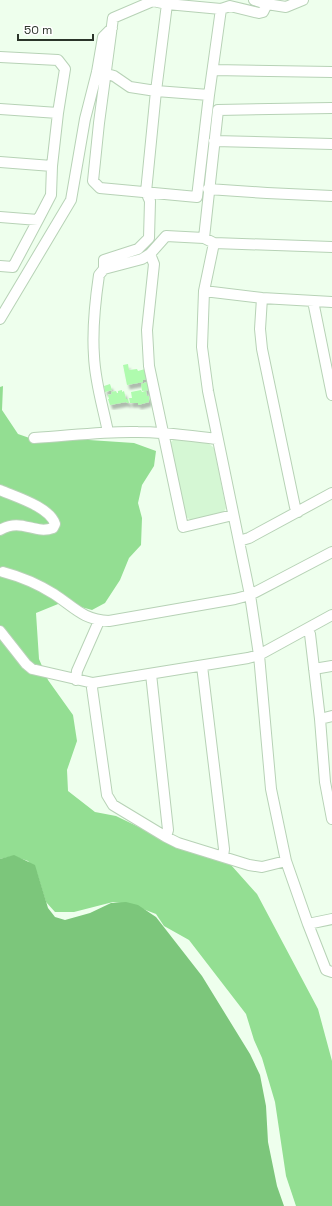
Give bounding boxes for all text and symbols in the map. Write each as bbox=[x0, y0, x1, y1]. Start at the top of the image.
scale bar bbox=[18, 16, 93, 42]
text: 50 m bbox=[24, 22, 52, 38]

